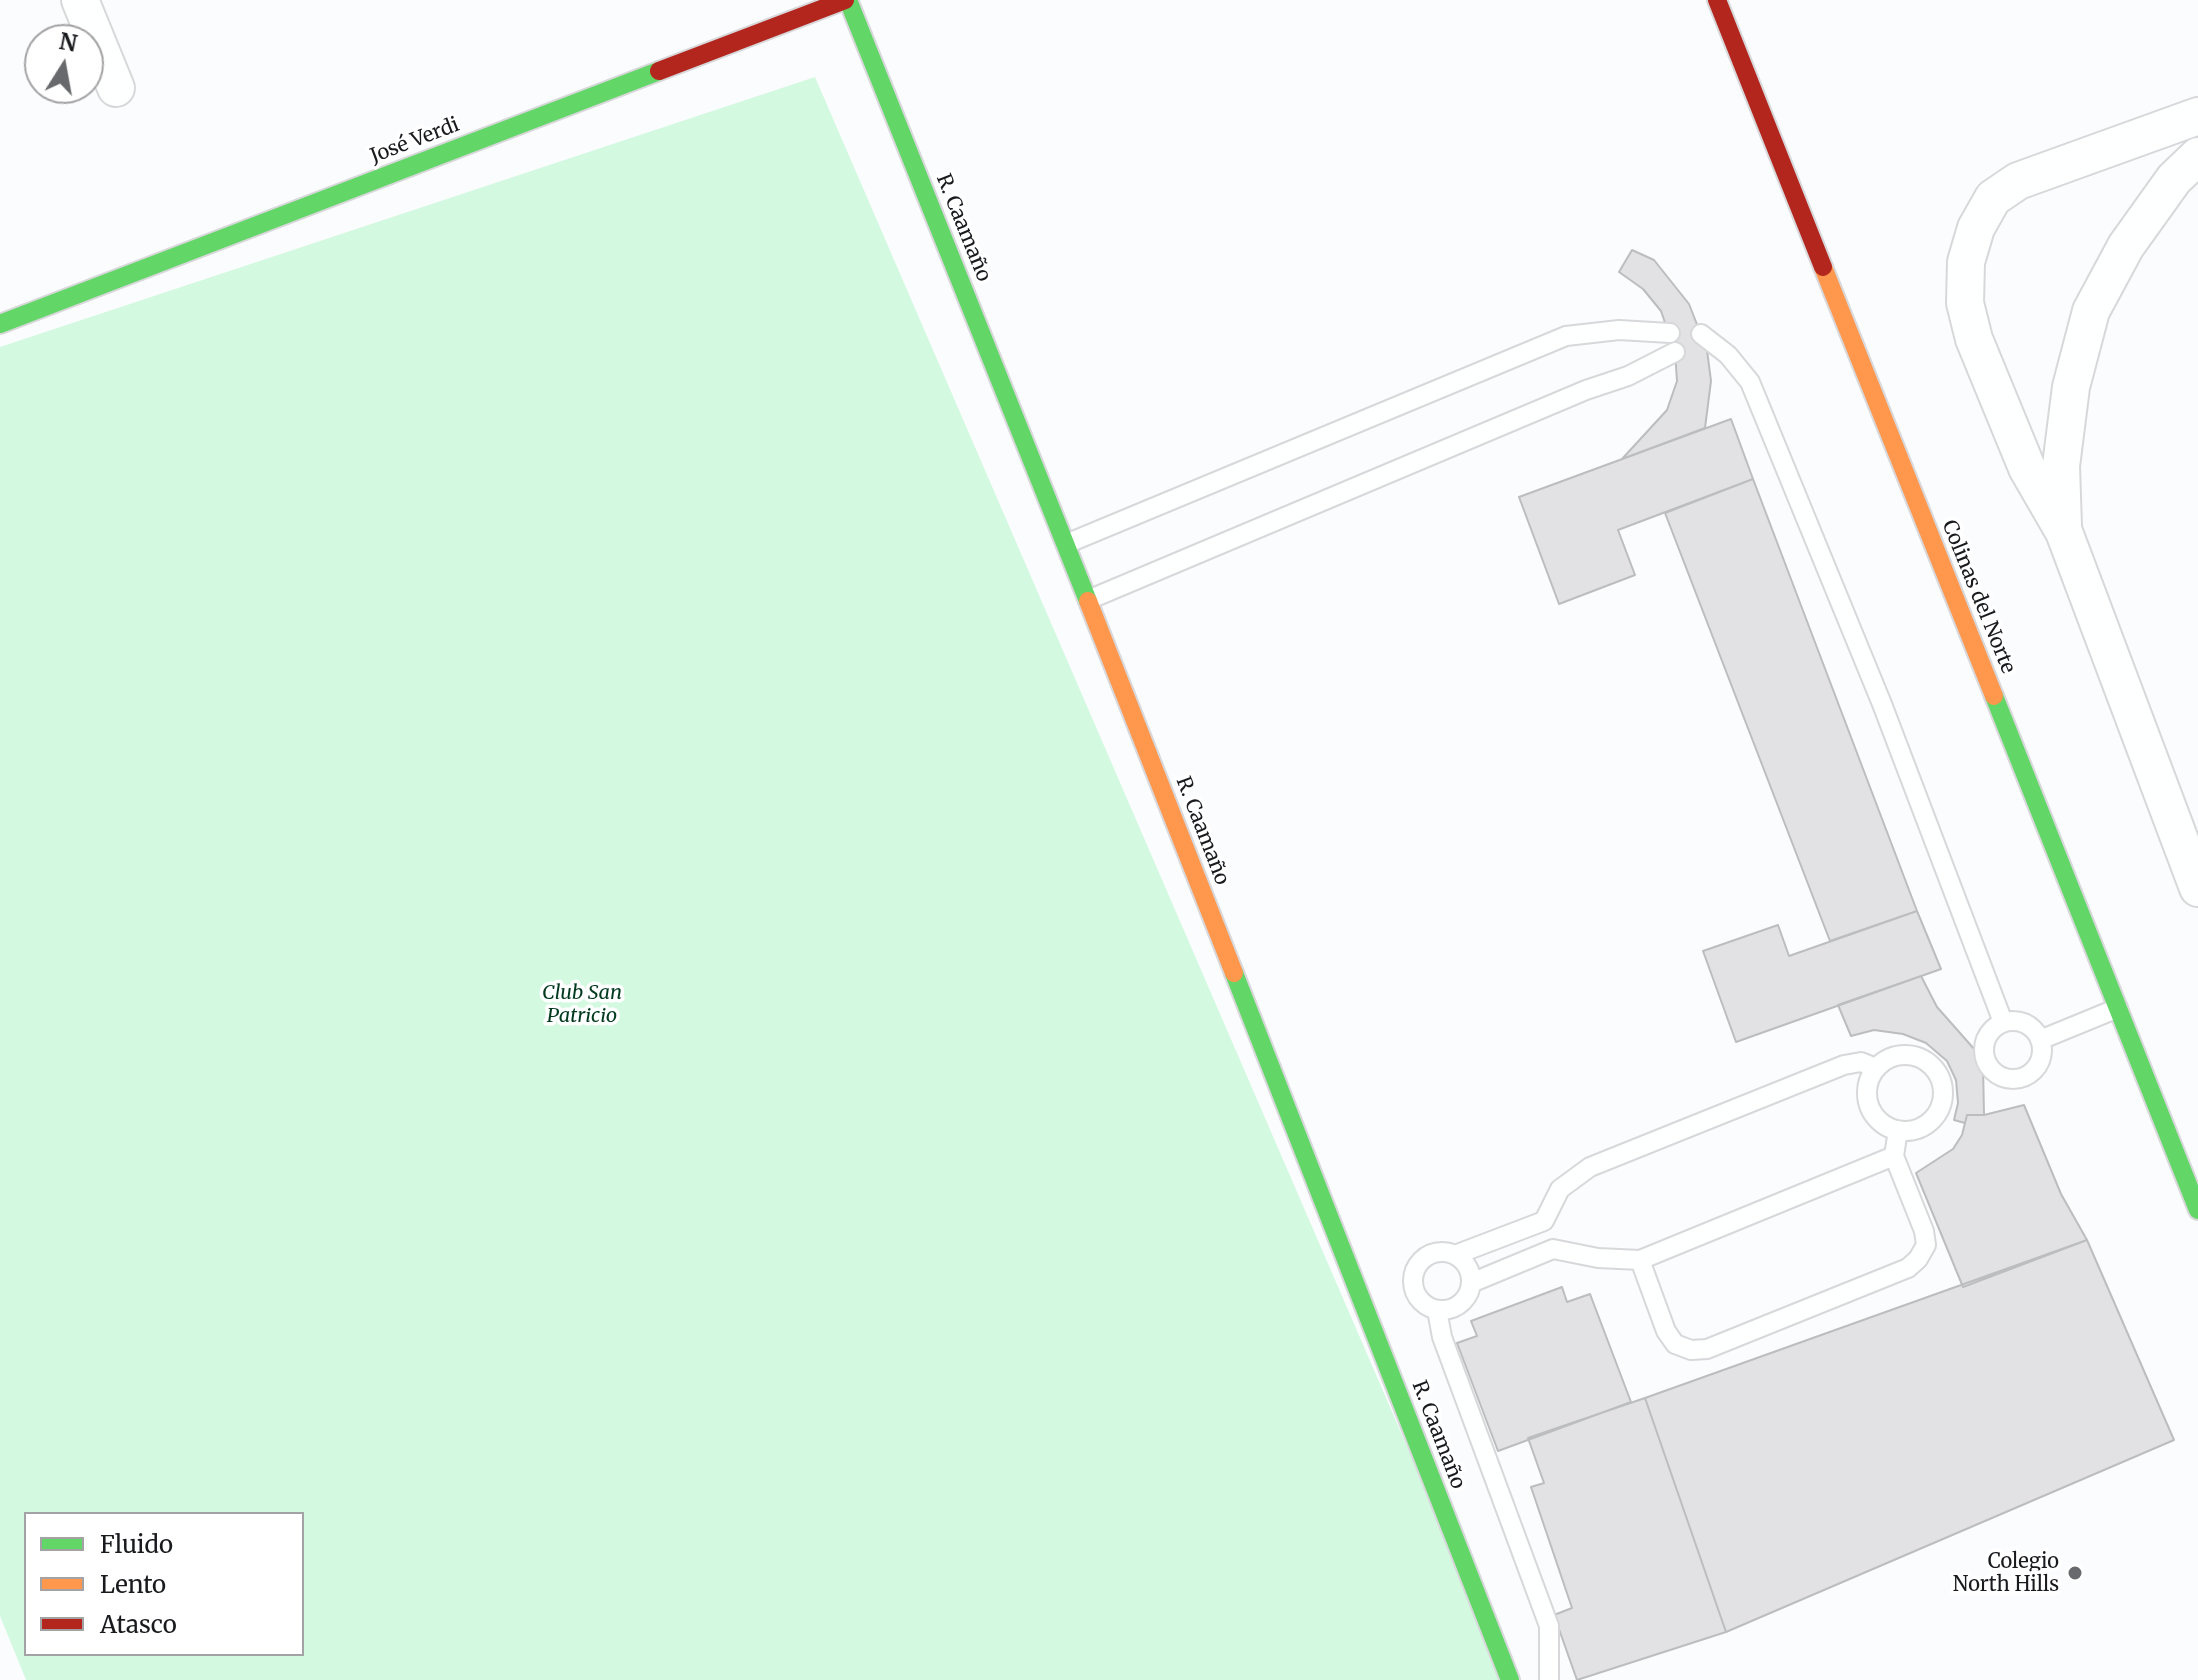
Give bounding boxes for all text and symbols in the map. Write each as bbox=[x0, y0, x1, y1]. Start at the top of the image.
north arrow bbox=[24, 24, 104, 104]
text: N bbox=[57, 27, 79, 58]
street label: José Verdi bbox=[367, 113, 463, 169]
street label: R. Caamaño bbox=[931, 171, 995, 285]
street label: Colinas del Norte bbox=[1936, 517, 2020, 677]
street label: R. Caamaño bbox=[1170, 774, 1234, 888]
park label: Club San Patricio bbox=[542, 981, 622, 1028]
street label: R. Caamaño bbox=[1406, 1378, 1470, 1492]
legend bbox=[24, 1512, 304, 1656]
text: Fluido bbox=[100, 1529, 173, 1560]
place label: Colegio North Hills bbox=[1953, 1550, 2059, 1597]
marker: Colegio North Hills bbox=[2066, 1564, 2084, 1582]
text: Lento bbox=[100, 1569, 166, 1600]
text: Atasco bbox=[100, 1609, 177, 1640]

